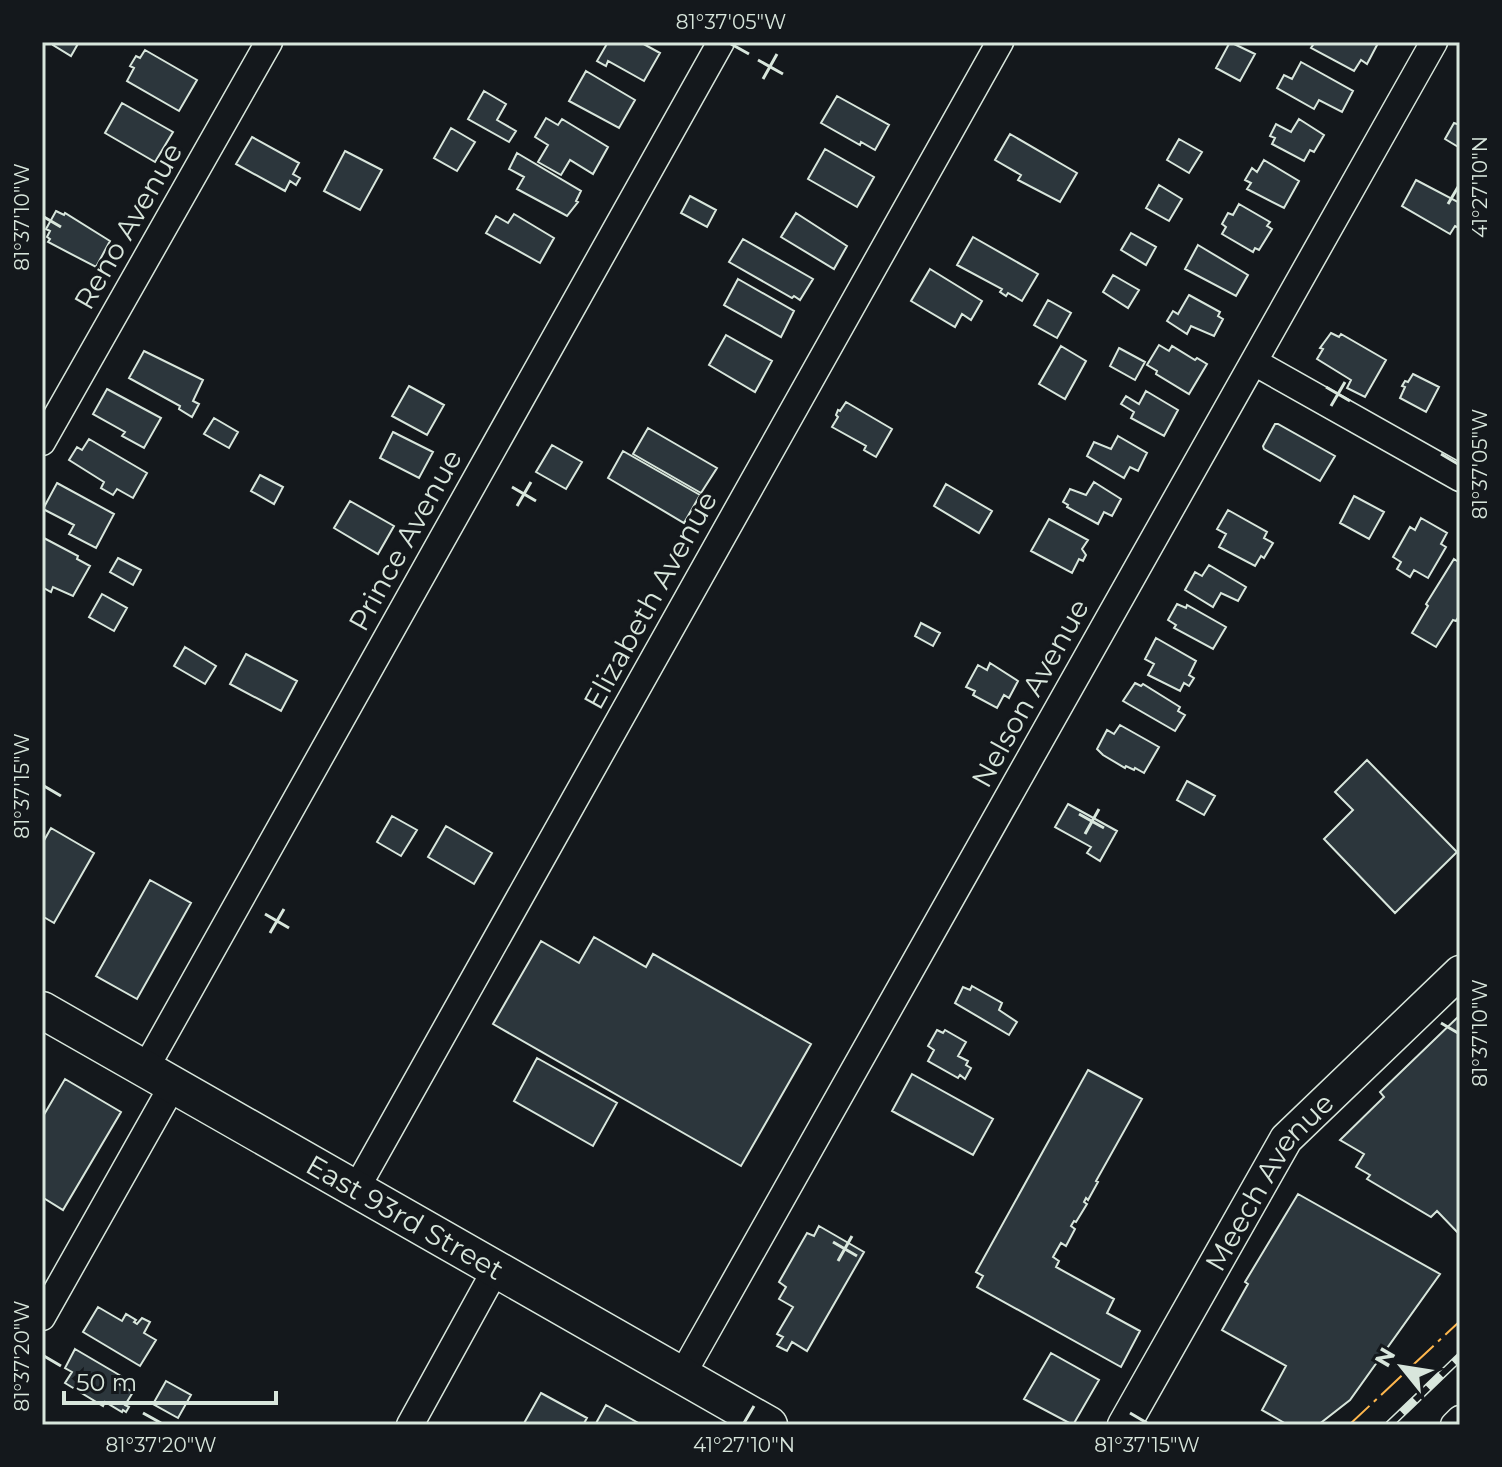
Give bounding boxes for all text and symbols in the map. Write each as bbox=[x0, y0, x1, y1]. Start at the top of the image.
text: 81°37'05"W bbox=[676, 10, 786, 34]
text: 41°27'10"N bbox=[1468, 136, 1492, 238]
street label: Reno Avenue bbox=[67, 137, 189, 315]
text: 81°37'10"W bbox=[10, 163, 34, 271]
text: 81°37'05"W bbox=[1468, 409, 1492, 519]
street label: Prince Avenue bbox=[341, 443, 469, 637]
street label: Elizabeth Avenue bbox=[576, 485, 724, 715]
street label: Nelson Avenue bbox=[964, 593, 1096, 793]
text: 81°37'15"W bbox=[10, 733, 34, 839]
text: 81°37'10"W bbox=[1468, 979, 1492, 1087]
street label: Meech Avenue bbox=[1198, 1086, 1341, 1277]
street label: East 93rd Street bbox=[300, 1147, 510, 1287]
text: 81°37'20"W bbox=[10, 1300, 34, 1412]
north arrow bbox=[1362, 1327, 1442, 1407]
text: N bbox=[1369, 1343, 1401, 1372]
scale bar bbox=[64, 1355, 276, 1405]
text: 50 m bbox=[76, 1368, 137, 1397]
text: 81°37'20"W bbox=[105, 1433, 217, 1457]
text: 41°27'10"N bbox=[693, 1433, 795, 1457]
text: 81°37'15"W bbox=[1094, 1433, 1200, 1457]

